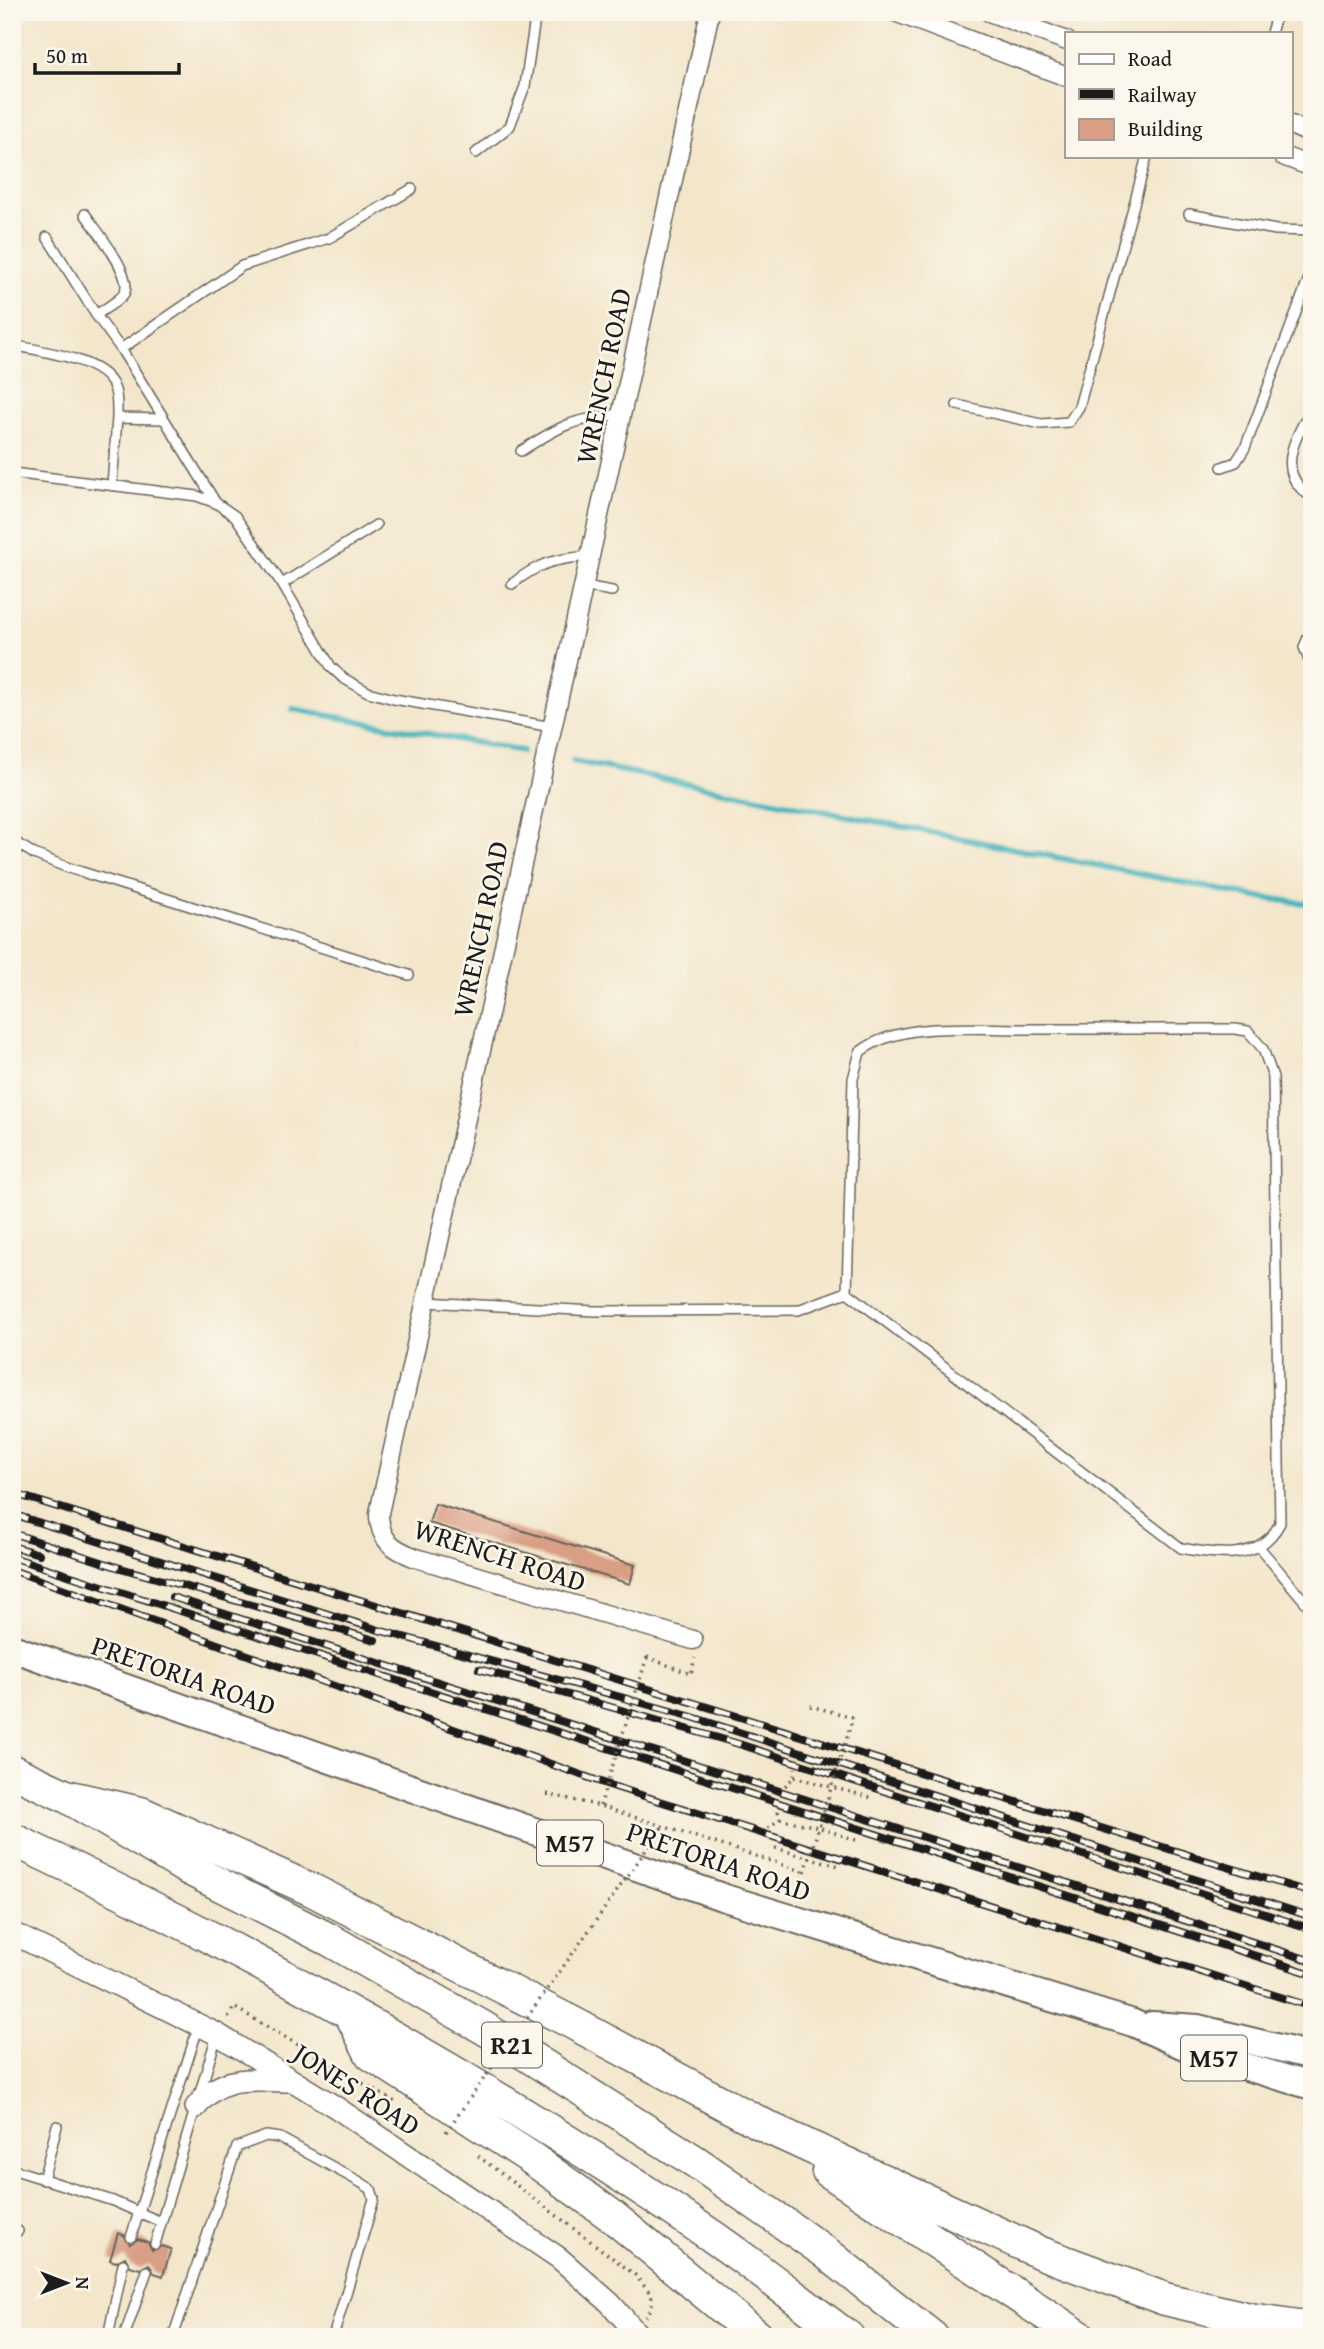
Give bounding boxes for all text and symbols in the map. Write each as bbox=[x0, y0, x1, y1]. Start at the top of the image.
scale bar bbox=[35, 32, 178, 76]
legend bbox=[1065, 32, 1292, 158]
text: 50 m bbox=[46, 40, 88, 71]
text: Road bbox=[1128, 43, 1173, 74]
text: Railway bbox=[1128, 79, 1197, 110]
text: Building bbox=[1128, 113, 1203, 144]
street label: WRENCH ROAD bbox=[564, 284, 641, 468]
street label: WRENCH ROAD bbox=[441, 837, 518, 1021]
street label: WRENCH ROAD bbox=[409, 1507, 591, 1602]
street label: PRETORIA ROAD bbox=[87, 1624, 282, 1725]
street label: PRETORIA ROAD bbox=[622, 1810, 817, 1911]
road number: M57 bbox=[537, 1820, 603, 1866]
road number: R21 bbox=[482, 2022, 542, 2068]
street label: JONES ROAD bbox=[283, 2030, 429, 2145]
road number: M57 bbox=[1181, 2036, 1247, 2080]
north arrow bbox=[32, 2248, 102, 2318]
text: N bbox=[69, 2277, 97, 2290]

